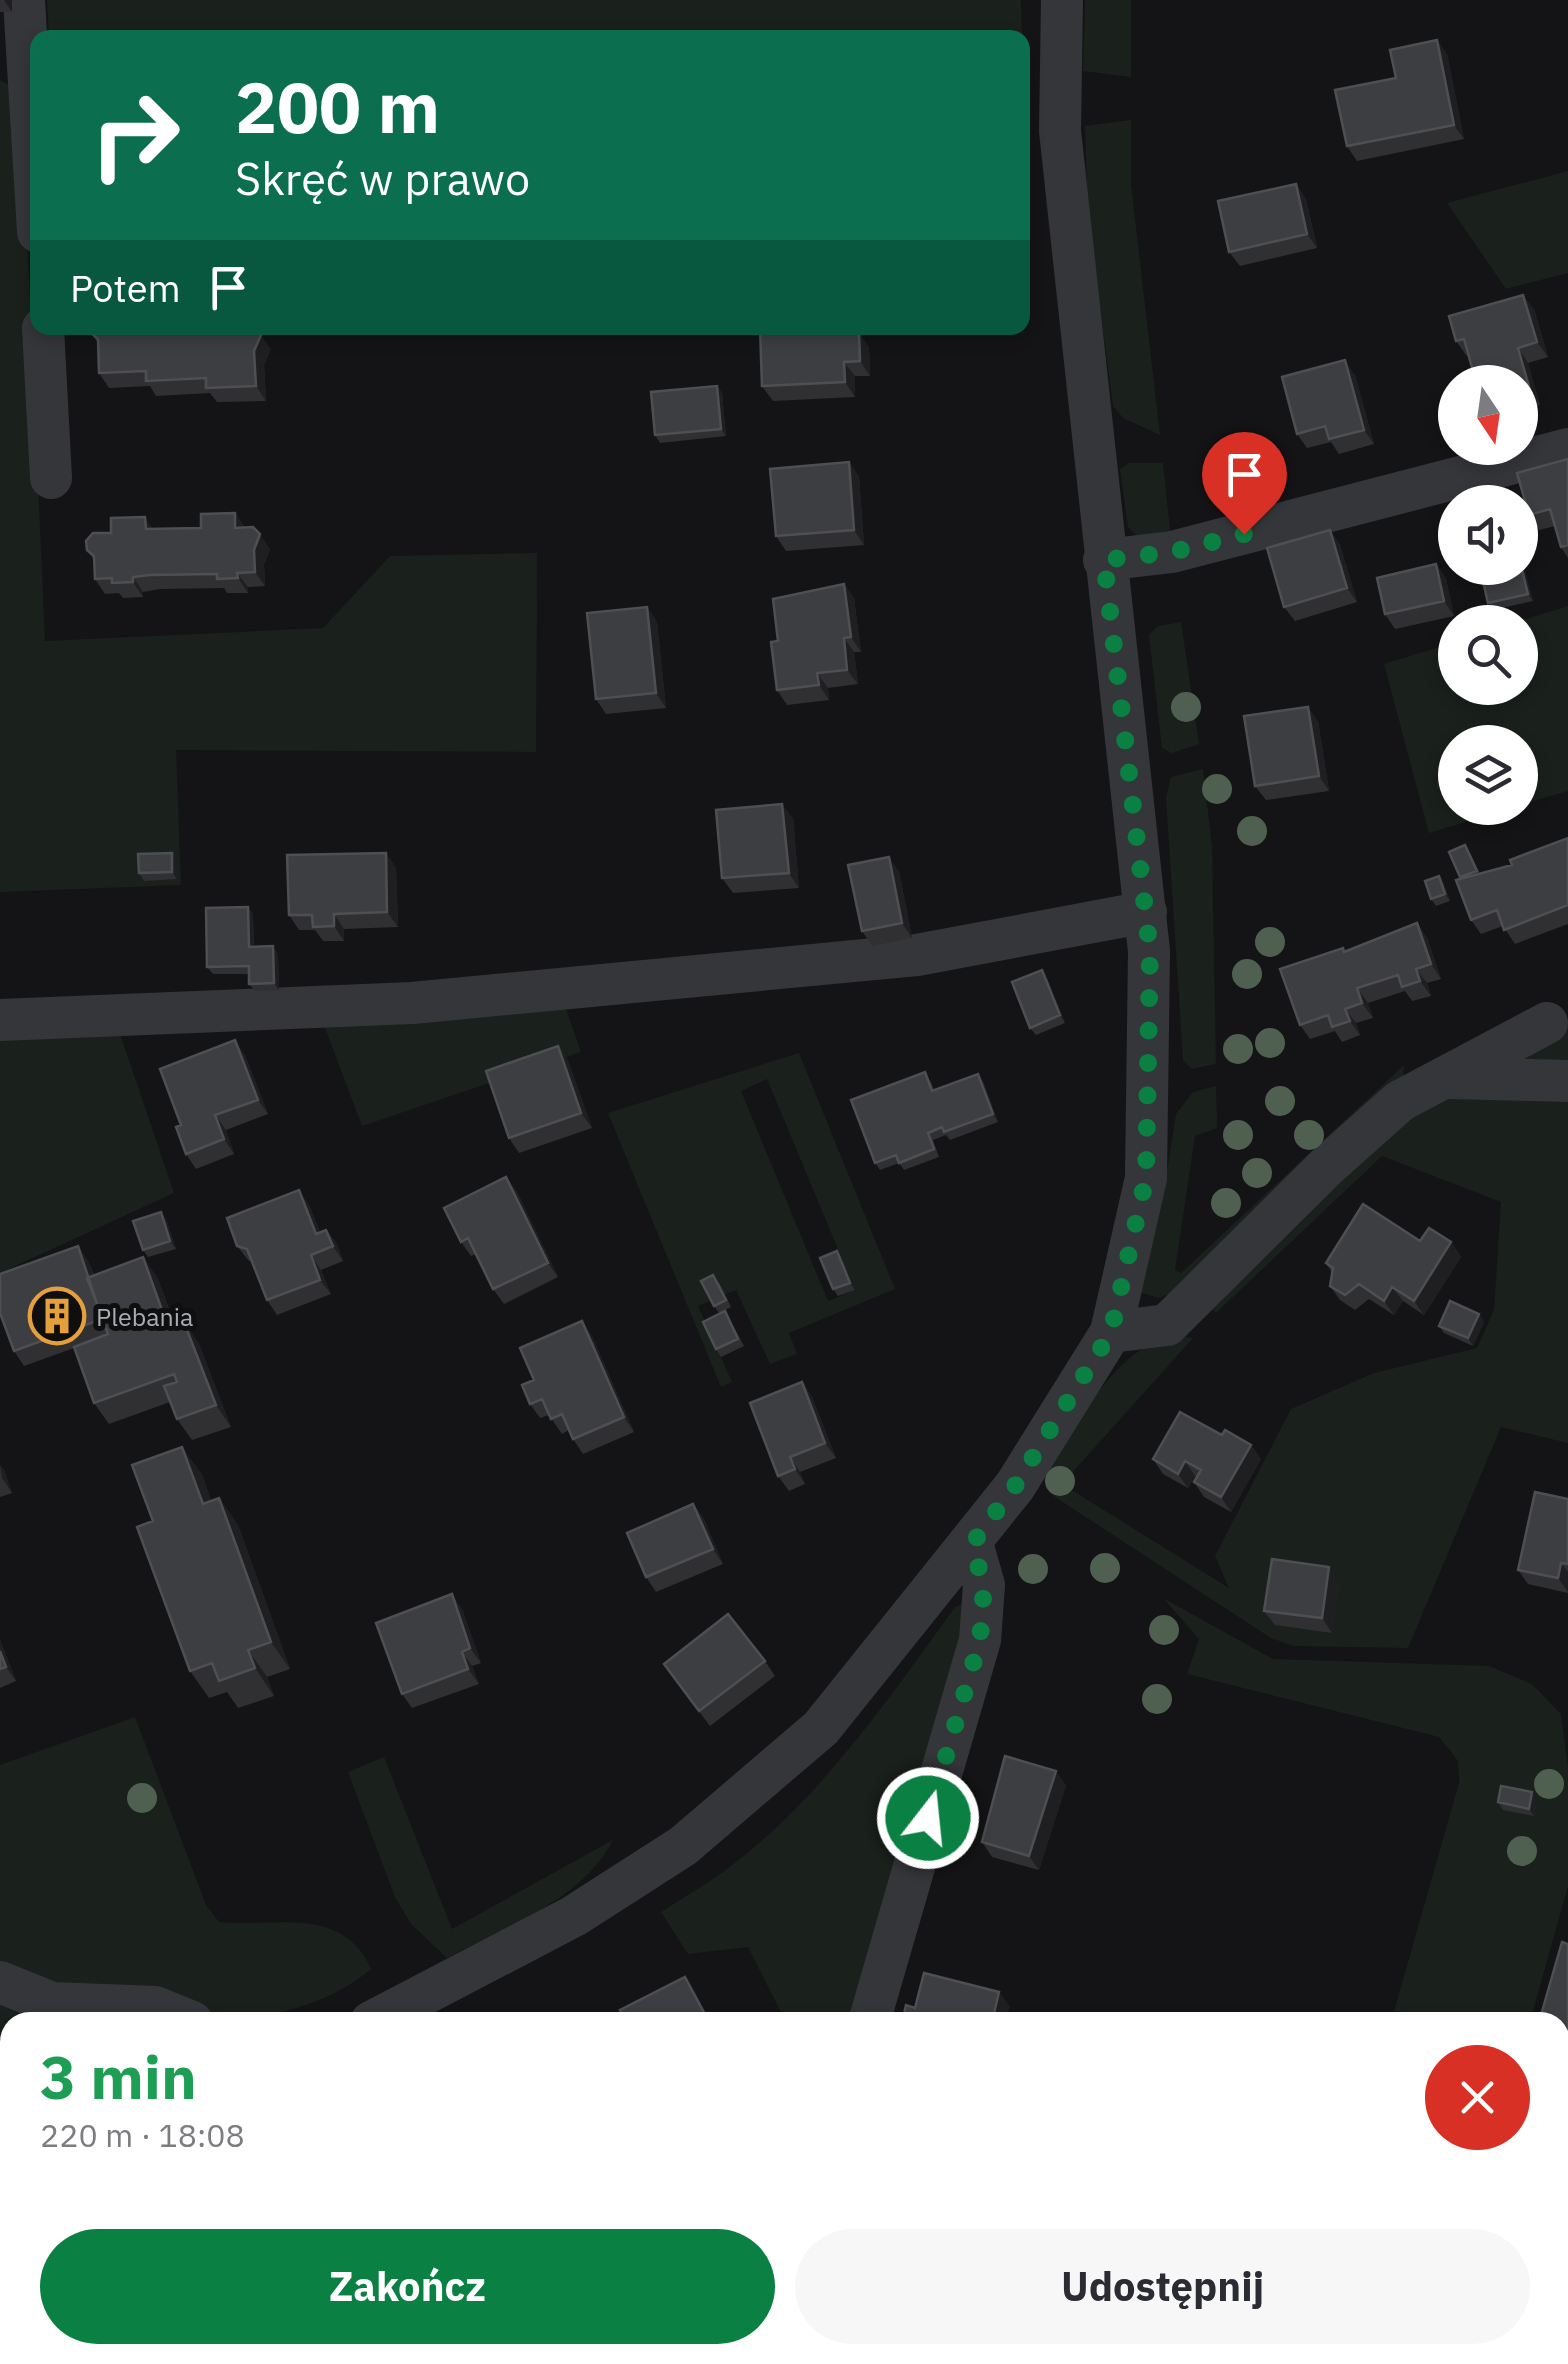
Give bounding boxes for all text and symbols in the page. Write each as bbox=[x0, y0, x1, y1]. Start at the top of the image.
text: 200 m bbox=[235, 61, 440, 152]
icon: right bbox=[70, 70, 200, 200]
text: Skręć w prawo bbox=[235, 149, 530, 207]
icon: arrive bbox=[201, 260, 256, 315]
text: Potem bbox=[70, 263, 181, 312]
north arrow bbox=[1438, 365, 1538, 465]
map controls bbox=[1438, 365, 1538, 825]
pin bbox=[1202, 432, 1287, 535]
icon: arrive bbox=[1217, 447, 1272, 502]
button: sound bbox=[1438, 485, 1538, 585]
button: search bbox=[1438, 605, 1538, 705]
button: layers bbox=[1438, 725, 1538, 825]
building icon: Plebania bbox=[27, 1286, 87, 1346]
place label: Plebania bbox=[96, 1300, 193, 1333]
position arrow bbox=[876, 1766, 980, 1870]
text: 3 min bbox=[40, 2037, 197, 2116]
button: close bbox=[1425, 2045, 1530, 2150]
text: 220 m · 18:08 bbox=[40, 2114, 245, 2156]
button: Zakończ bbox=[40, 2229, 775, 2344]
button: Udostępnij bbox=[795, 2229, 1530, 2344]

